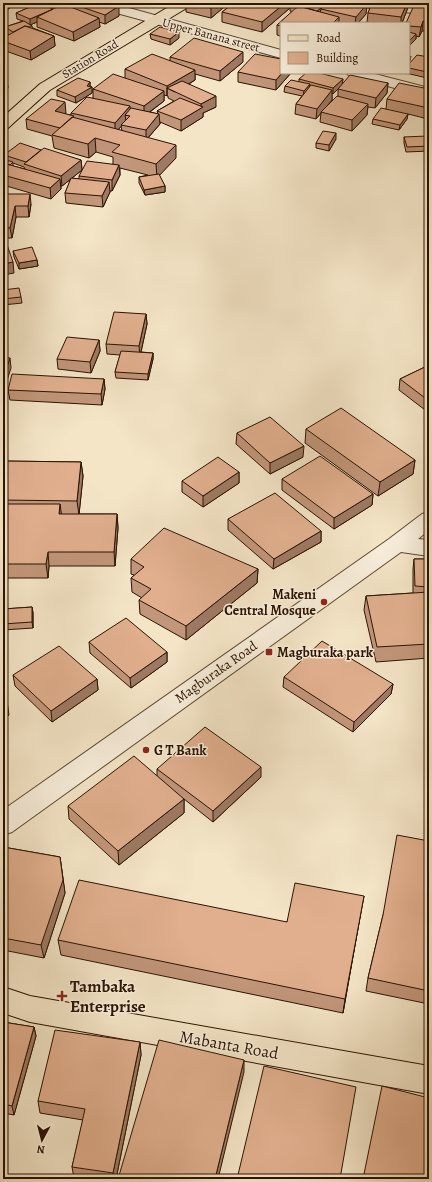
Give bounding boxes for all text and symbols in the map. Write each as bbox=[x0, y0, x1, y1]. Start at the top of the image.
street label: Upper Banana street bbox=[160, 14, 262, 56]
legend bbox=[280, 22, 410, 74]
text: Road bbox=[316, 30, 342, 46]
street label: Station Road bbox=[59, 36, 122, 82]
text: Building bbox=[316, 50, 358, 66]
place label: Makeni Central Mosque bbox=[224, 585, 317, 620]
marker: Makeni Central Mosque bbox=[319, 597, 329, 607]
street label: Magburaka Road bbox=[171, 636, 261, 708]
place label: Magburaka park bbox=[277, 643, 374, 662]
marker: Magburaka park bbox=[264, 647, 274, 657]
place label: G T Bank bbox=[154, 741, 207, 760]
marker: G T Bank bbox=[141, 745, 151, 755]
place label: Tambaka Enterprise bbox=[70, 975, 146, 1018]
marker: Tambaka Enterprise bbox=[57, 991, 67, 1001]
street label: Mabanta Road bbox=[178, 1025, 281, 1065]
north arrow bbox=[22, 1120, 62, 1160]
text: N bbox=[36, 1141, 46, 1157]

